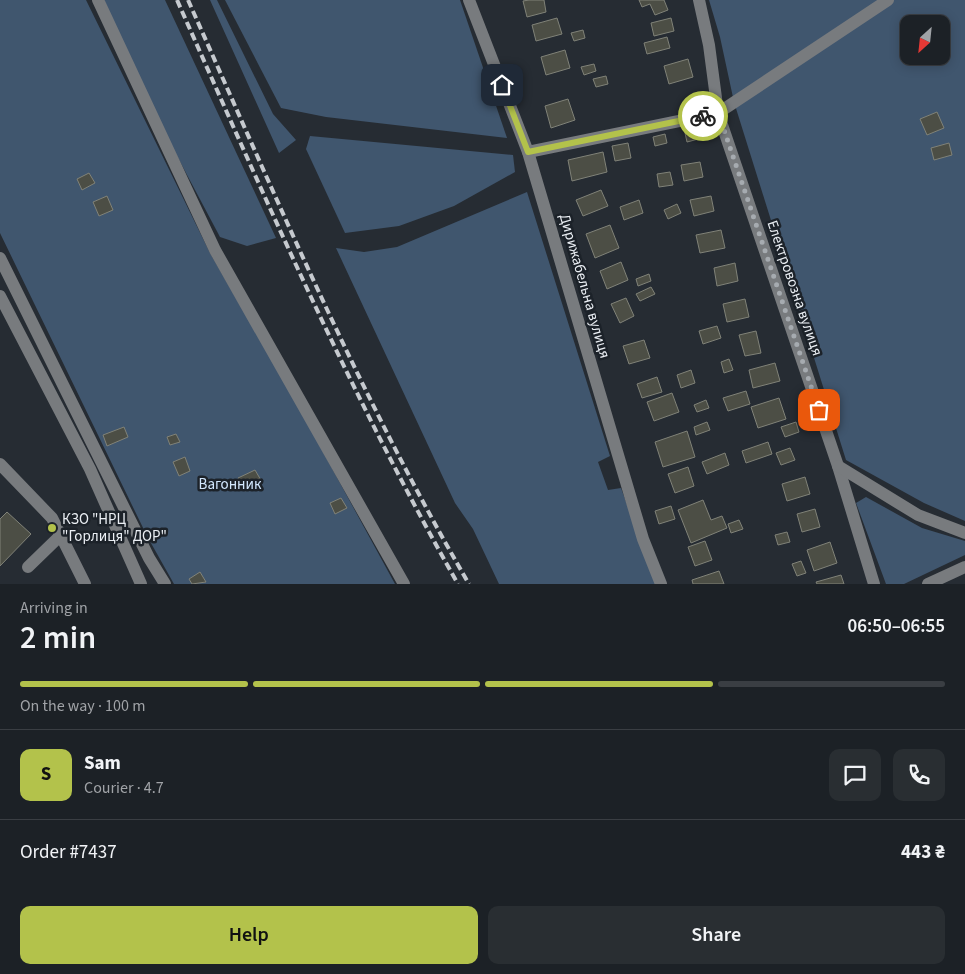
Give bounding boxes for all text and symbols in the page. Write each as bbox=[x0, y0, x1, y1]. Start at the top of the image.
north arrow bbox=[900, 15, 950, 65]
map controls bbox=[900, 15, 950, 65]
pin bbox=[481, 64, 523, 106]
icon: home bbox=[488, 71, 516, 99]
courier bbox=[678, 91, 728, 141]
icon: bike bbox=[689, 102, 717, 130]
street label: Дирижабельна вулиця bbox=[554, 211, 615, 361]
street label: Електровозна вулиця bbox=[761, 218, 828, 359]
pin bbox=[798, 389, 840, 431]
icon: bag bbox=[805, 396, 833, 424]
park label: Вагонник bbox=[199, 474, 262, 495]
place label: КЗО "НРЦ "Горлиця" ДОР" bbox=[62, 509, 167, 547]
marker: КЗО "НРЦ "Горлиця" ДОР" bbox=[46, 522, 58, 534]
text: Arriving in bbox=[20, 597, 88, 619]
text: 06:50–06:55 bbox=[847, 613, 945, 640]
text: 2 min bbox=[20, 615, 96, 661]
text: On the way · 100 m bbox=[20, 695, 145, 717]
button: chat bbox=[829, 749, 881, 801]
button: phone bbox=[893, 749, 945, 801]
text: Sam bbox=[84, 750, 121, 777]
text: S bbox=[41, 761, 51, 788]
text: Courier · 4.7 bbox=[84, 777, 164, 799]
text: Order #7437 bbox=[20, 839, 117, 866]
text: 443 ₴ bbox=[901, 839, 945, 866]
button: Help bbox=[20, 906, 478, 964]
button: Share bbox=[488, 906, 945, 964]

